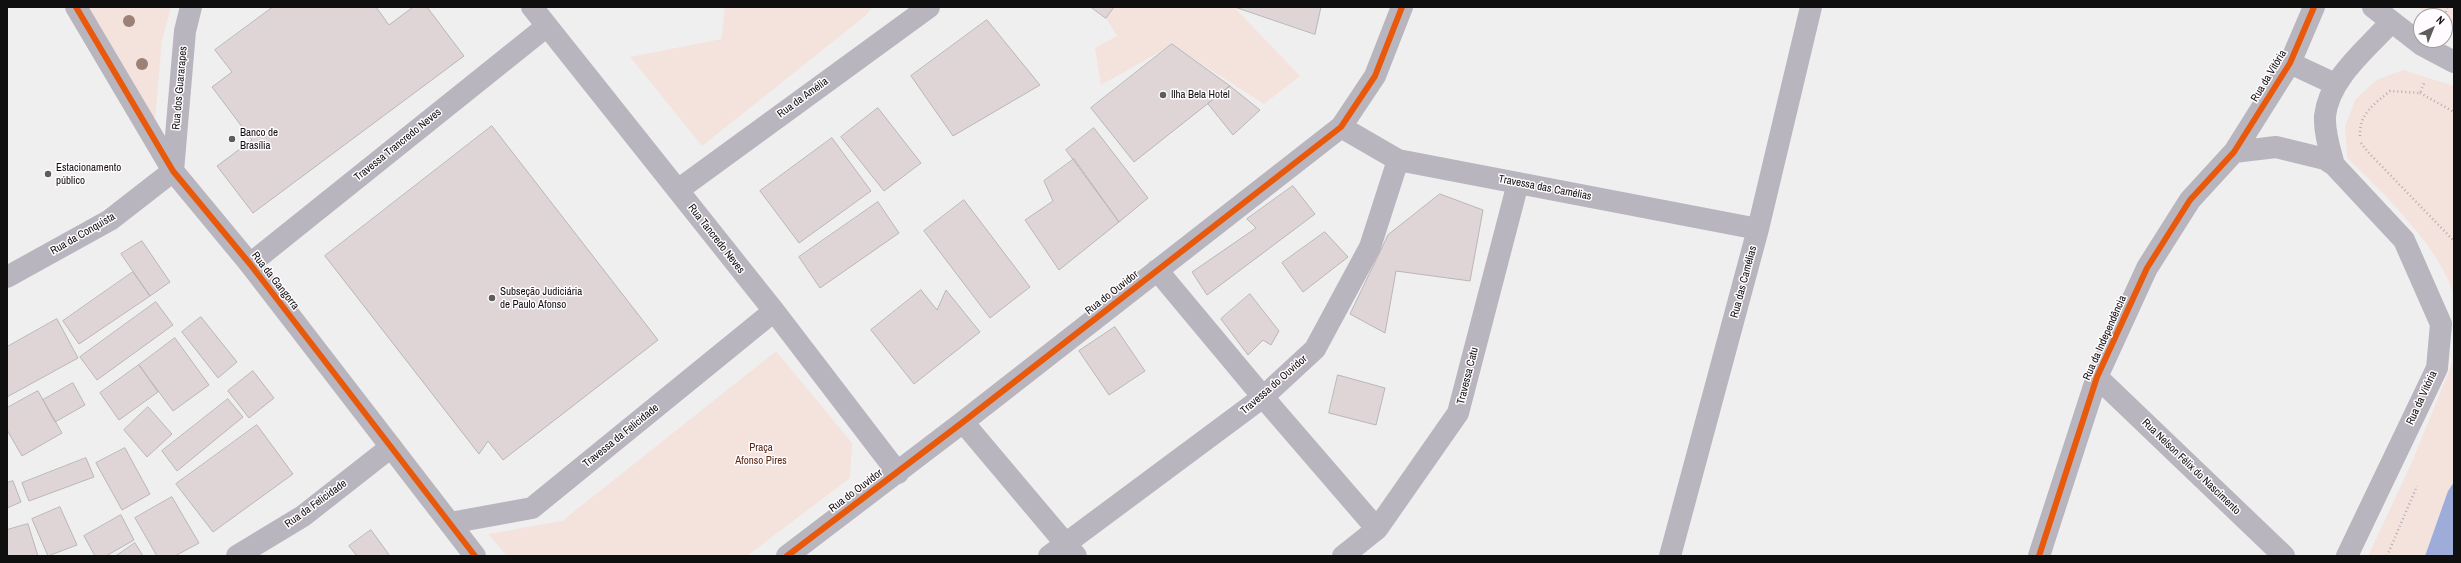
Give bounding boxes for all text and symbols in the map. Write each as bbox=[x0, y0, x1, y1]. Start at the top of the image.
north arrow bbox=[2413, 8, 2453, 48]
text: N bbox=[2433, 13, 2448, 27]
street label: Rua dos Guararapes bbox=[170, 46, 190, 130]
street label: Rua da Vitória bbox=[2248, 48, 2290, 104]
street label: Rua da Amélia bbox=[775, 75, 831, 121]
place label: Ilha Bela Hotel bbox=[1171, 88, 1230, 102]
marker: Ilha Bela Hotel bbox=[1158, 90, 1168, 100]
street label: Travessa Trancredo Neves bbox=[352, 106, 444, 184]
place label: Banco de Brasília bbox=[240, 126, 278, 152]
marker: Banco de Brasília bbox=[227, 134, 237, 144]
place label: Estacionamento público bbox=[56, 161, 121, 187]
marker: Estacionamento público bbox=[43, 169, 53, 179]
street label: Travessa das Camélias bbox=[1497, 173, 1593, 203]
street label: Rua Tancredo Neves bbox=[685, 202, 747, 276]
street label: Rua da Conquista bbox=[48, 210, 118, 258]
street label: Rua das Camélias bbox=[1728, 244, 1760, 320]
street label: Rua da Gangorra bbox=[248, 249, 302, 313]
street label: Rua do Ouvidor bbox=[1083, 268, 1141, 318]
place label: Subseção Judiciária de Paulo Afonso bbox=[500, 285, 582, 311]
marker: Subseção Judiciária de Paulo Afonso bbox=[487, 293, 497, 303]
street label: Rua da Independência bbox=[2080, 294, 2130, 382]
street label: Travessa Catu bbox=[1455, 346, 1481, 406]
street label: Travessa do Ouvidor bbox=[1238, 352, 1310, 418]
street label: Rua da Vitória bbox=[2404, 369, 2440, 427]
street label: Travessa da Felicidade bbox=[581, 401, 661, 471]
street label: Rua Nelson Félix do Nascimento bbox=[2139, 416, 2243, 518]
park label: Praça Afonso Pires bbox=[735, 441, 787, 467]
street label: Rua do Ouvidor bbox=[827, 467, 885, 515]
street label: Rua da Felicidade bbox=[282, 477, 350, 531]

